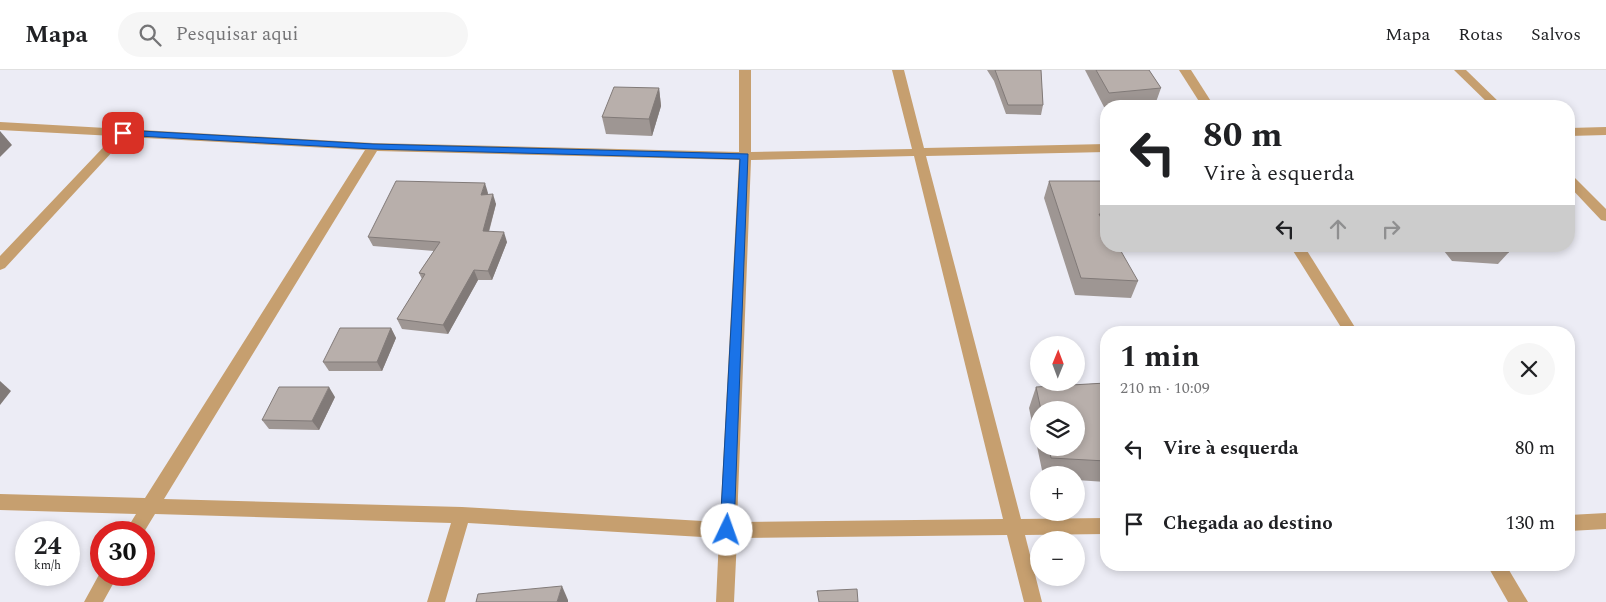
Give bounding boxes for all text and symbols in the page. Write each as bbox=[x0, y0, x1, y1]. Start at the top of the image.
search box bbox=[118, 12, 468, 57]
text: Mapa bbox=[25, 17, 88, 53]
text: Pesquisar aqui bbox=[176, 20, 298, 49]
icon: search bbox=[136, 21, 164, 49]
text: Mapa bbox=[1385, 21, 1430, 48]
text: Rotas bbox=[1458, 21, 1503, 48]
text: Salvos bbox=[1531, 21, 1581, 48]
text: 80 m bbox=[1203, 109, 1283, 162]
pin bbox=[102, 112, 144, 154]
icon: arrive bbox=[109, 119, 137, 147]
icon: left bbox=[1120, 120, 1185, 185]
text: Vire à esquerda bbox=[1203, 157, 1355, 190]
icon: left bbox=[1271, 215, 1299, 243]
icon: ahead bbox=[1324, 215, 1352, 243]
icon: right bbox=[1377, 215, 1405, 243]
text: 1 min bbox=[1120, 334, 1200, 380]
north arrow bbox=[1030, 336, 1085, 391]
map controls bbox=[1030, 336, 1085, 586]
button: close bbox=[1503, 343, 1555, 395]
text: 210 m · 10:09 bbox=[1120, 376, 1210, 400]
button: layers bbox=[1030, 401, 1085, 456]
text: Vire à esquerda bbox=[1163, 434, 1299, 463]
text: 80 m bbox=[1515, 434, 1555, 463]
icon: left bbox=[1120, 435, 1148, 463]
button: + bbox=[1030, 466, 1085, 521]
position arrow bbox=[700, 503, 752, 555]
text: Chegada ao destino bbox=[1163, 509, 1333, 538]
text: 130 m bbox=[1505, 509, 1555, 538]
icon: arrive bbox=[1120, 510, 1148, 538]
speed limit sign: 30 bbox=[90, 521, 155, 586]
text: 24 bbox=[33, 528, 62, 566]
button: − bbox=[1030, 531, 1085, 586]
text: km/h bbox=[34, 556, 61, 575]

